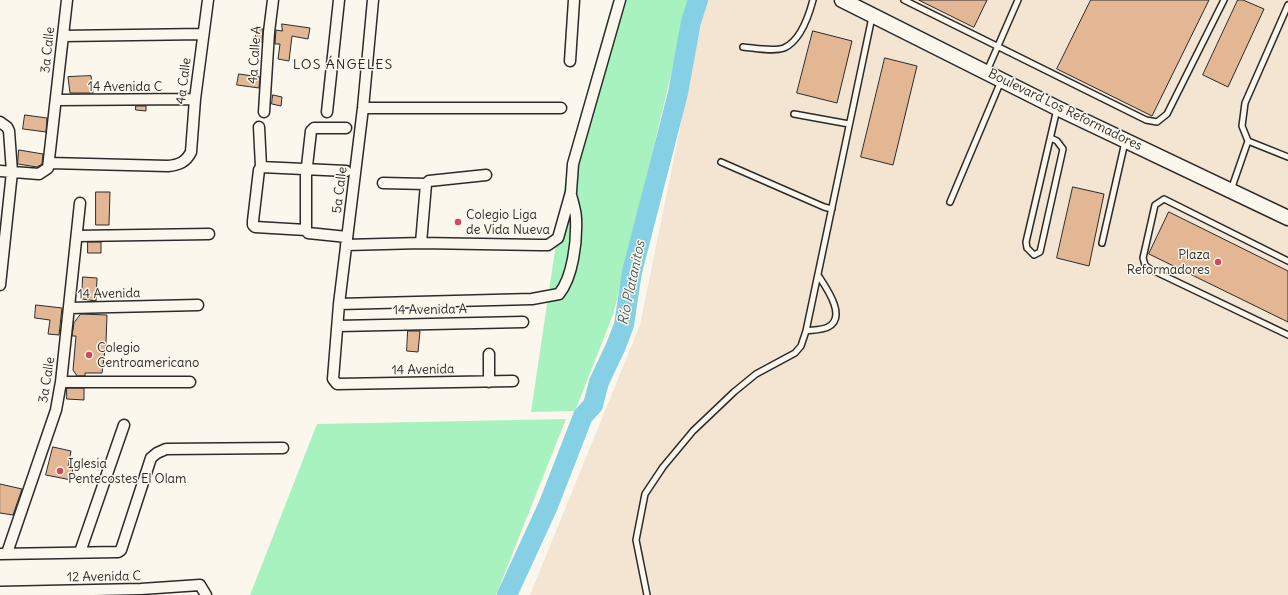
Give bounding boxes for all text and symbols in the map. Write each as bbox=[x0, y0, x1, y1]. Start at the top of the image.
street label: 4a Calle A bbox=[245, 25, 265, 85]
street label: 3a Calle bbox=[38, 26, 58, 74]
street label: 4a Calle bbox=[173, 57, 195, 105]
district label: LOS ÁNGELES bbox=[293, 57, 393, 73]
street label: Boulevard Los Reformadores bbox=[985, 66, 1145, 154]
street label: 14 Avenida C bbox=[88, 79, 162, 95]
street label: 5a Calle bbox=[329, 166, 351, 214]
place label: Colegio Liga de Vida Nueva bbox=[466, 207, 550, 238]
marker: Colegio Liga de Vida Nueva bbox=[453, 217, 463, 227]
water label: Río Platanitos bbox=[615, 239, 649, 327]
place label: Plaza Reformadores bbox=[1127, 247, 1210, 278]
marker: Plaza Reformadores bbox=[1213, 257, 1223, 267]
street label: 14 Avenida bbox=[77, 286, 141, 302]
street label: 14 Avenida A bbox=[393, 302, 467, 318]
place label: Colegio Centroamericano bbox=[97, 340, 199, 371]
marker: Colegio Centroamericano bbox=[84, 350, 94, 360]
street label: 3a Calle bbox=[36, 356, 58, 404]
street label: 14 Avenida bbox=[391, 362, 455, 378]
place label: Iglesia Pentecostes El Olam bbox=[68, 456, 186, 487]
marker: Iglesia Pentecostes El Olam bbox=[55, 466, 65, 476]
street label: 12 Avenida C bbox=[67, 569, 141, 585]

